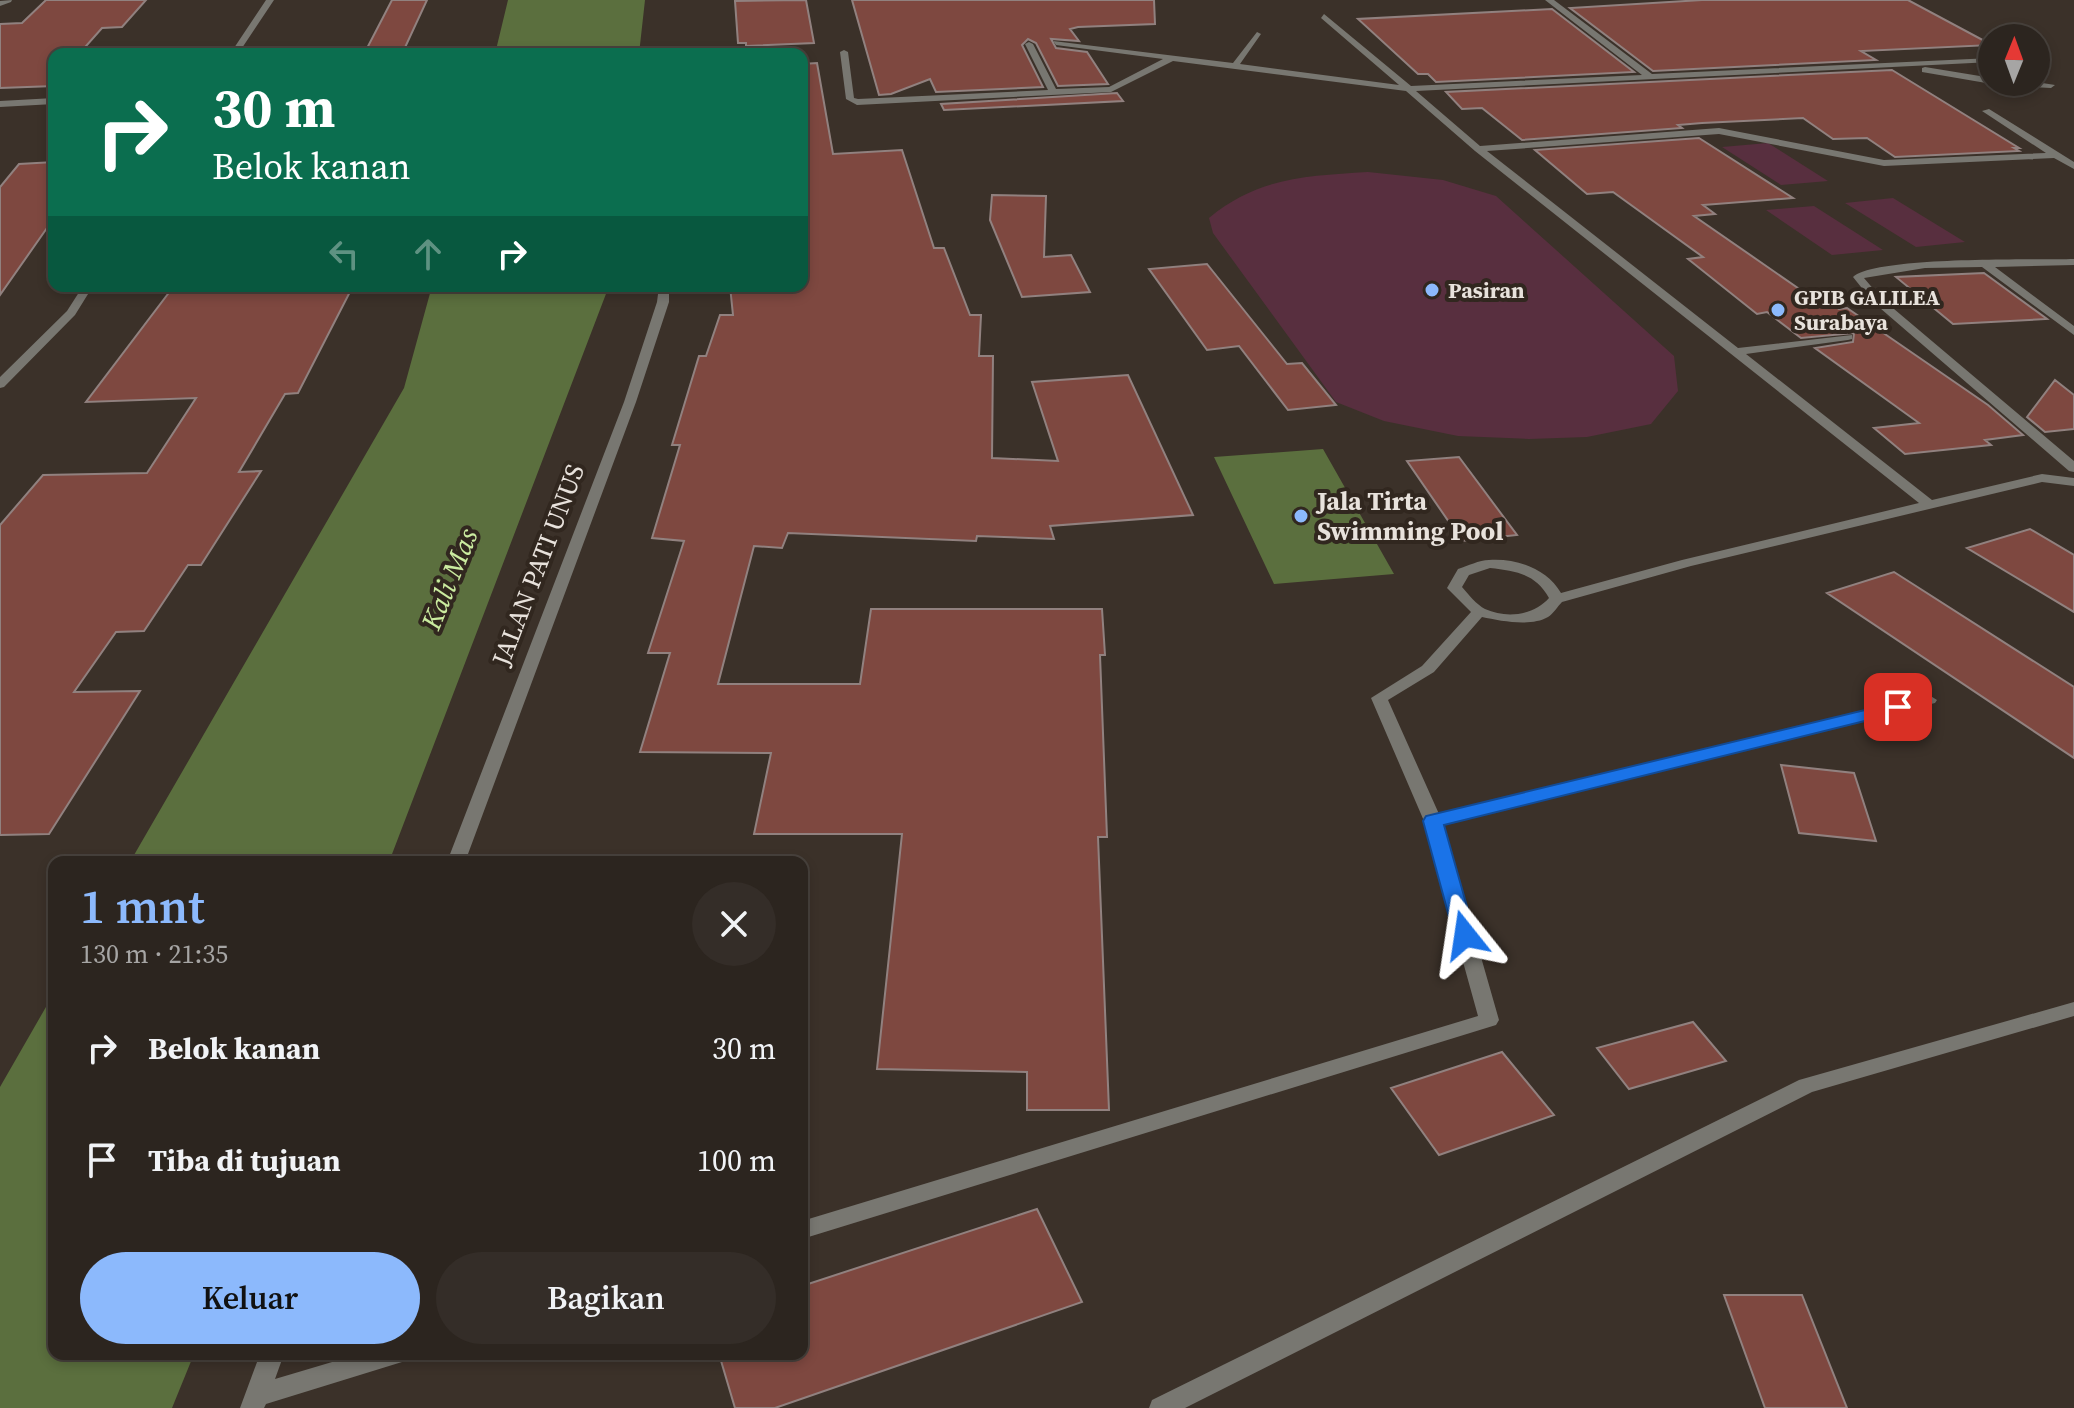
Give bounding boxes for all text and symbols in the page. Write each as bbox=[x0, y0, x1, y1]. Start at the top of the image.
north arrow bbox=[1978, 24, 2050, 96]
map controls bbox=[1978, 24, 2050, 96]
text: 30 m bbox=[212, 69, 335, 146]
icon: right bbox=[80, 80, 184, 184]
text: Belok kanan bbox=[212, 142, 410, 191]
icon: left bbox=[322, 232, 366, 276]
icon: ahead bbox=[406, 232, 450, 276]
icon: right bbox=[490, 232, 534, 276]
place label: Pasiran bbox=[1448, 275, 1525, 305]
marker: Pasiran bbox=[1423, 281, 1441, 299]
place label: GPIB GALILEA Surabaya bbox=[1794, 282, 1940, 337]
marker: GPIB GALILEA Surabaya bbox=[1769, 301, 1787, 319]
street label: JALAN PATI UNUS bbox=[483, 459, 593, 672]
place label: Jala Tirta Swimming Pool bbox=[1315, 483, 1504, 549]
marker: Jala Tirta Swimming Pool bbox=[1292, 507, 1310, 525]
water label: Kali Mas bbox=[411, 522, 487, 636]
pin bbox=[1864, 673, 1932, 741]
icon: arrive bbox=[1876, 685, 1920, 729]
text: 1 mnt bbox=[80, 873, 205, 939]
button: close bbox=[692, 882, 776, 966]
position arrow bbox=[1423, 893, 1507, 977]
text: 130 m · 21:35 bbox=[80, 936, 228, 972]
icon: right bbox=[80, 1026, 124, 1070]
text: Belok kanan bbox=[148, 1028, 320, 1069]
text: 30 m bbox=[712, 1028, 776, 1069]
icon: arrive bbox=[80, 1138, 124, 1182]
text: Tiba di tujuan bbox=[148, 1140, 341, 1181]
text: 100 m bbox=[697, 1140, 776, 1181]
button: Keluar bbox=[80, 1252, 420, 1344]
button: Bagikan bbox=[436, 1252, 776, 1344]

